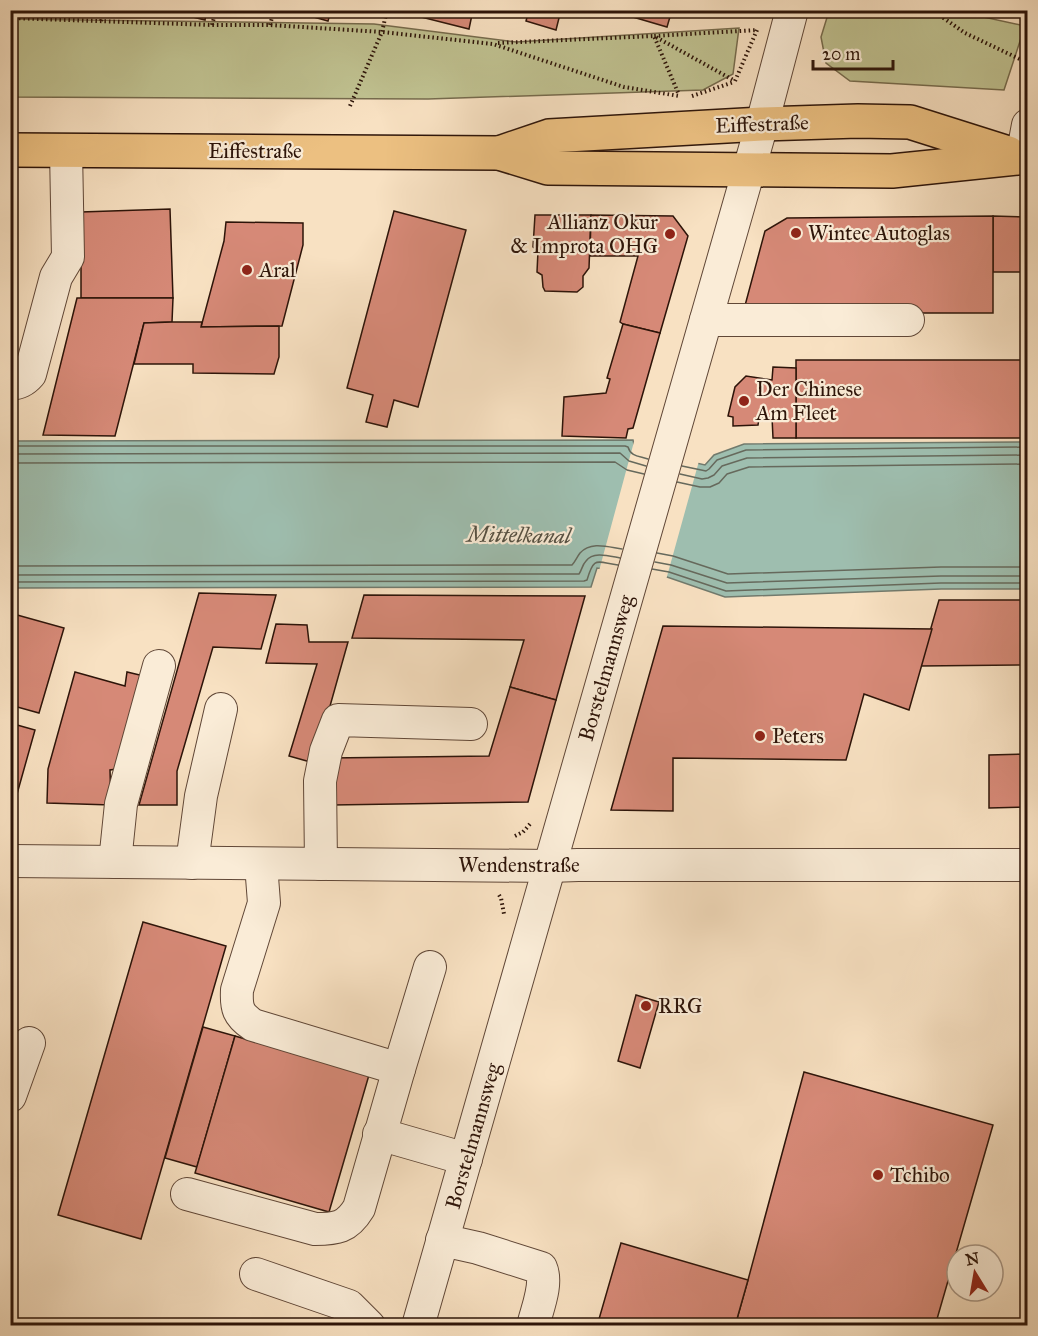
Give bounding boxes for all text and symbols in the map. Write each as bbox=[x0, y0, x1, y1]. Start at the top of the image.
scale bar bbox=[813, 33, 892, 71]
text: 20 m bbox=[822, 43, 860, 65]
street label: Eiffestraße bbox=[715, 109, 809, 139]
street label: Eiffestraße bbox=[208, 138, 302, 164]
place label: Allianz Okur & Improta OHG bbox=[510, 209, 658, 259]
place label: Wintec Autoglas bbox=[808, 220, 950, 246]
marker: Wintec Autoglas bbox=[789, 226, 803, 240]
marker: Allianz Okur & Improta OHG bbox=[663, 227, 677, 241]
place label: Aral bbox=[258, 257, 296, 283]
marker: Aral bbox=[240, 263, 254, 277]
place label: Der Chinese Am Fleet bbox=[755, 376, 862, 426]
marker: Der Chinese Am Fleet bbox=[737, 394, 751, 408]
water label: Mittelkanal bbox=[465, 521, 573, 549]
street label: Borstelmannsweg bbox=[573, 592, 639, 744]
place label: Peters bbox=[772, 723, 824, 749]
marker: Peters bbox=[753, 729, 767, 743]
street label: Wendenstraße bbox=[458, 852, 580, 878]
place label: RRG bbox=[658, 993, 702, 1019]
marker: RRG bbox=[639, 999, 653, 1013]
street label: Borstelmannsweg bbox=[440, 1060, 506, 1212]
place label: Tchibo bbox=[890, 1162, 950, 1188]
marker: Tchibo bbox=[871, 1168, 885, 1182]
north arrow bbox=[945, 1243, 1005, 1303]
text: N bbox=[964, 1248, 981, 1269]

